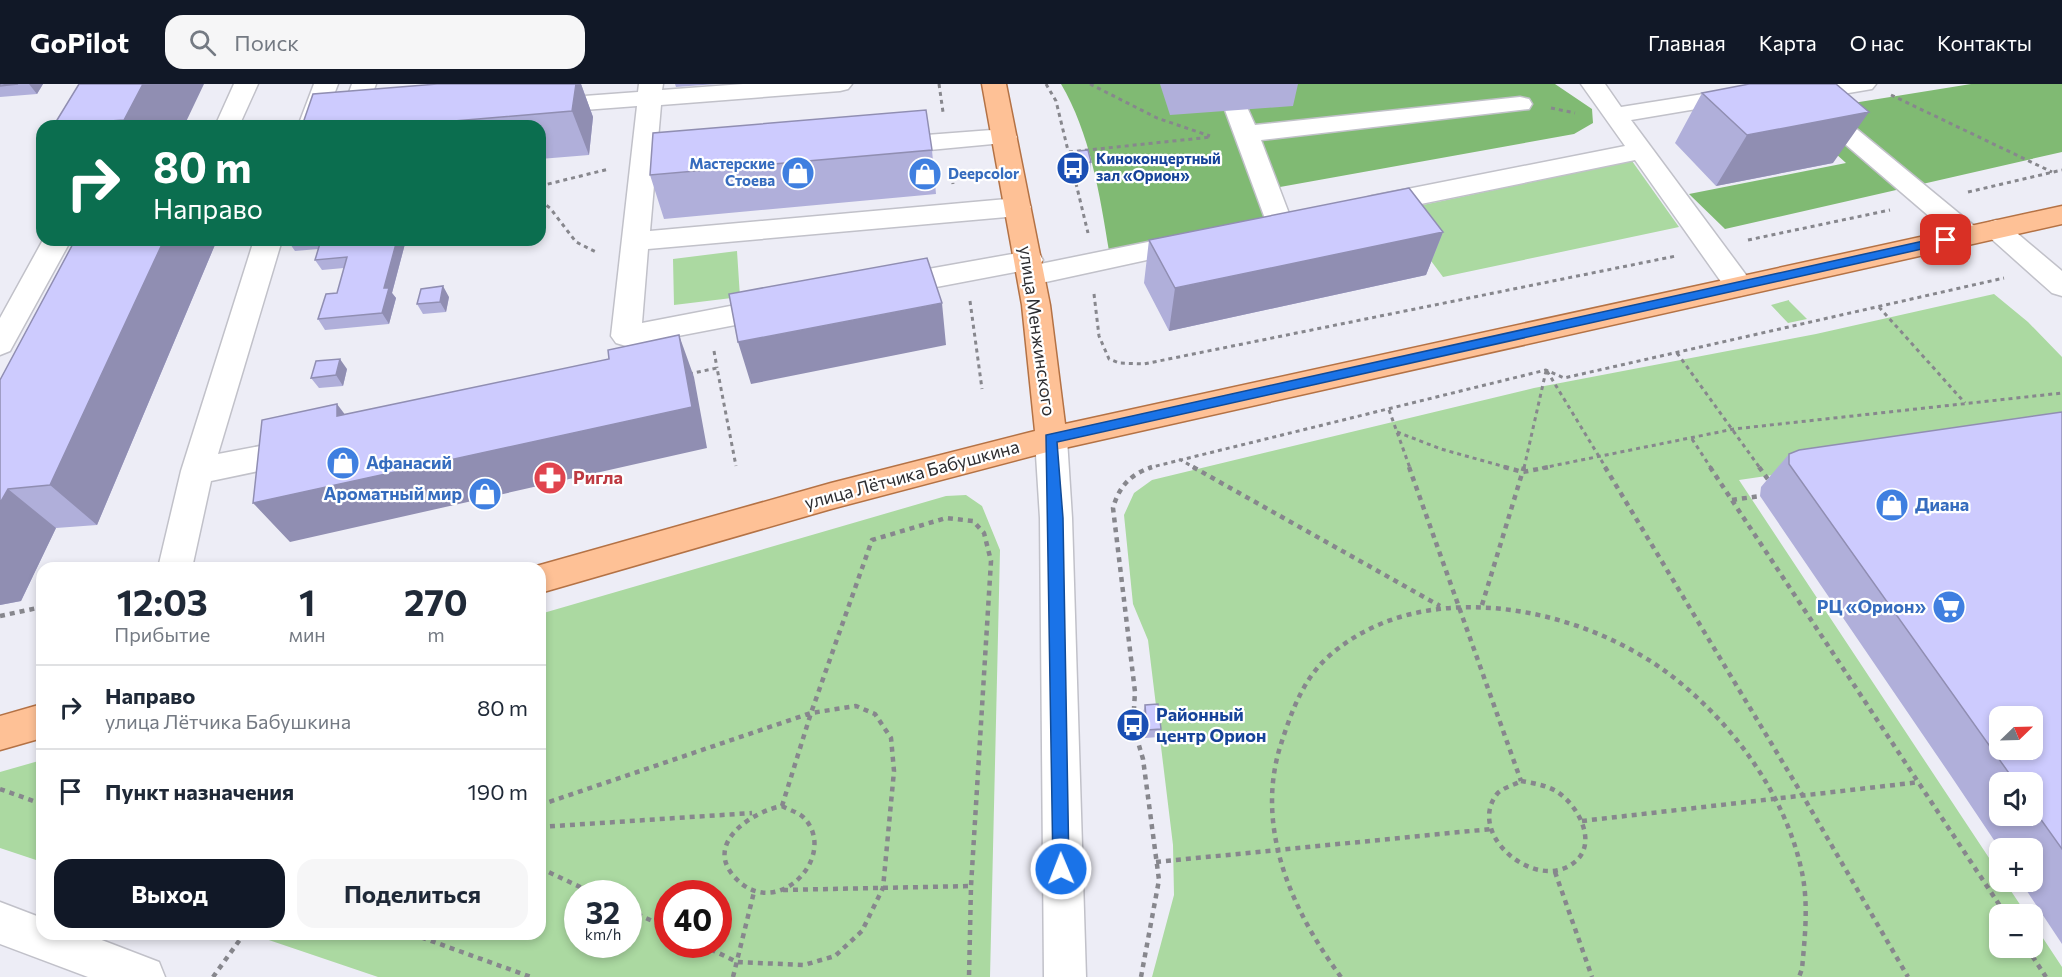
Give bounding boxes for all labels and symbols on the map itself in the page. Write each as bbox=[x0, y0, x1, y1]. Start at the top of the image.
place label: Киноконцертный зал «Орион» bbox=[1096, 149, 1221, 184]
bus stop icon: Киноконцертный зал «Орион» bbox=[1055, 150, 1091, 186]
place label: Мастерские Стоева bbox=[689, 154, 775, 189]
shop icon: Мастерские Стоева bbox=[780, 155, 816, 191]
shop icon: Deepcolor bbox=[907, 156, 943, 192]
place label: Deepcolor bbox=[948, 164, 1019, 182]
pin bbox=[1920, 214, 1971, 265]
street label: улица Менжинского bbox=[1015, 244, 1061, 417]
street label: улица Лётчика Бабушкина bbox=[802, 435, 1022, 513]
shop icon: Афанасий bbox=[325, 445, 361, 481]
place label: Афанасий bbox=[366, 451, 452, 473]
pharmacy icon: Ригла bbox=[532, 460, 568, 496]
place label: Ригла bbox=[573, 466, 623, 488]
shop icon: Ароматный мир bbox=[467, 476, 503, 512]
place label: Ароматный мир bbox=[324, 482, 462, 504]
shop icon: Диана bbox=[1874, 487, 1910, 523]
place label: Диана bbox=[1915, 493, 1969, 515]
supermarket icon: РЦ «Орион» bbox=[1931, 589, 1967, 625]
place label: РЦ «Орион» bbox=[1817, 595, 1926, 617]
place label: Районный центр Орион bbox=[1156, 703, 1266, 746]
north arrow bbox=[1989, 706, 2043, 760]
bus stop icon: Районный центр Орион bbox=[1115, 707, 1151, 743]
position arrow bbox=[1029, 837, 1093, 901]
speed limit sign: 40 bbox=[654, 880, 732, 958]

